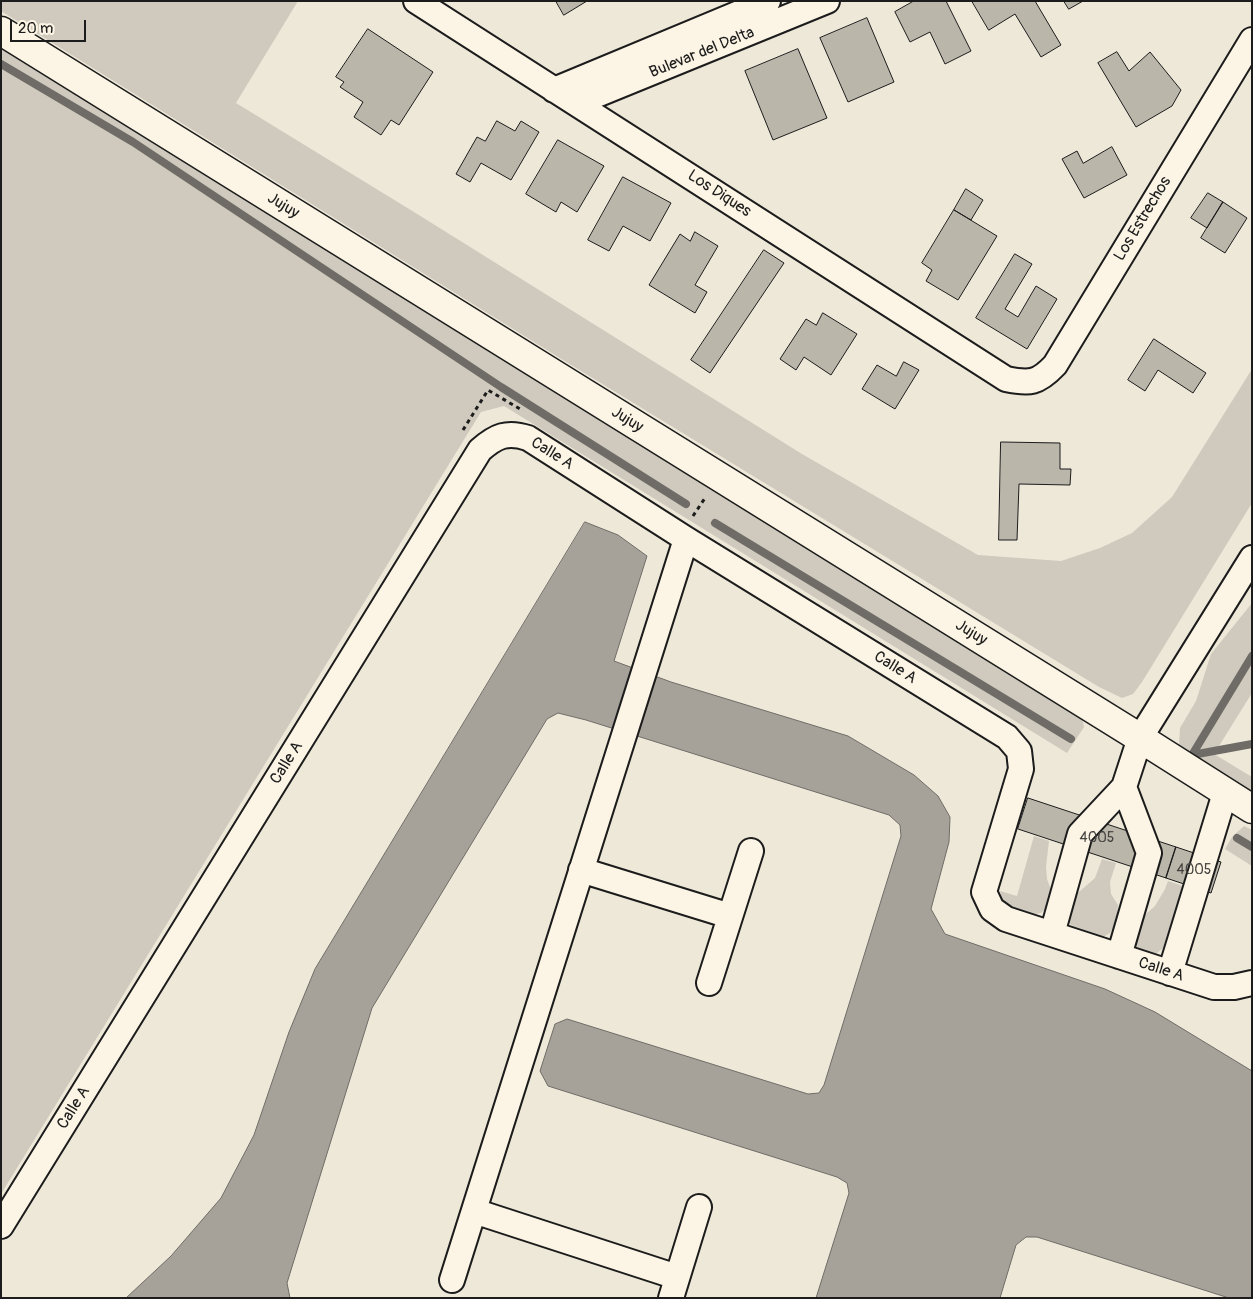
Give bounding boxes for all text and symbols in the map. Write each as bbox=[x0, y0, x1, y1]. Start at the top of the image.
scale bar bbox=[12, 10, 89, 42]
text: 20 m bbox=[18, 19, 53, 38]
street label: Bulevar del Delta bbox=[647, 23, 757, 83]
street label: Los Diques bbox=[684, 166, 754, 222]
street label: Los Estrechos bbox=[1110, 173, 1176, 265]
street label: Jujuy bbox=[264, 189, 302, 223]
street label: Jujuy bbox=[608, 403, 646, 437]
street label: Calle A bbox=[527, 433, 577, 475]
street label: Jujuy bbox=[952, 616, 990, 650]
street label: Calle A bbox=[870, 647, 920, 689]
street label: Calle A bbox=[266, 738, 308, 788]
house number: 4005 bbox=[1080, 830, 1114, 846]
house number: 4005 bbox=[1177, 862, 1211, 878]
street label: Calle A bbox=[1136, 954, 1186, 986]
street label: Calle A bbox=[53, 1083, 95, 1133]

